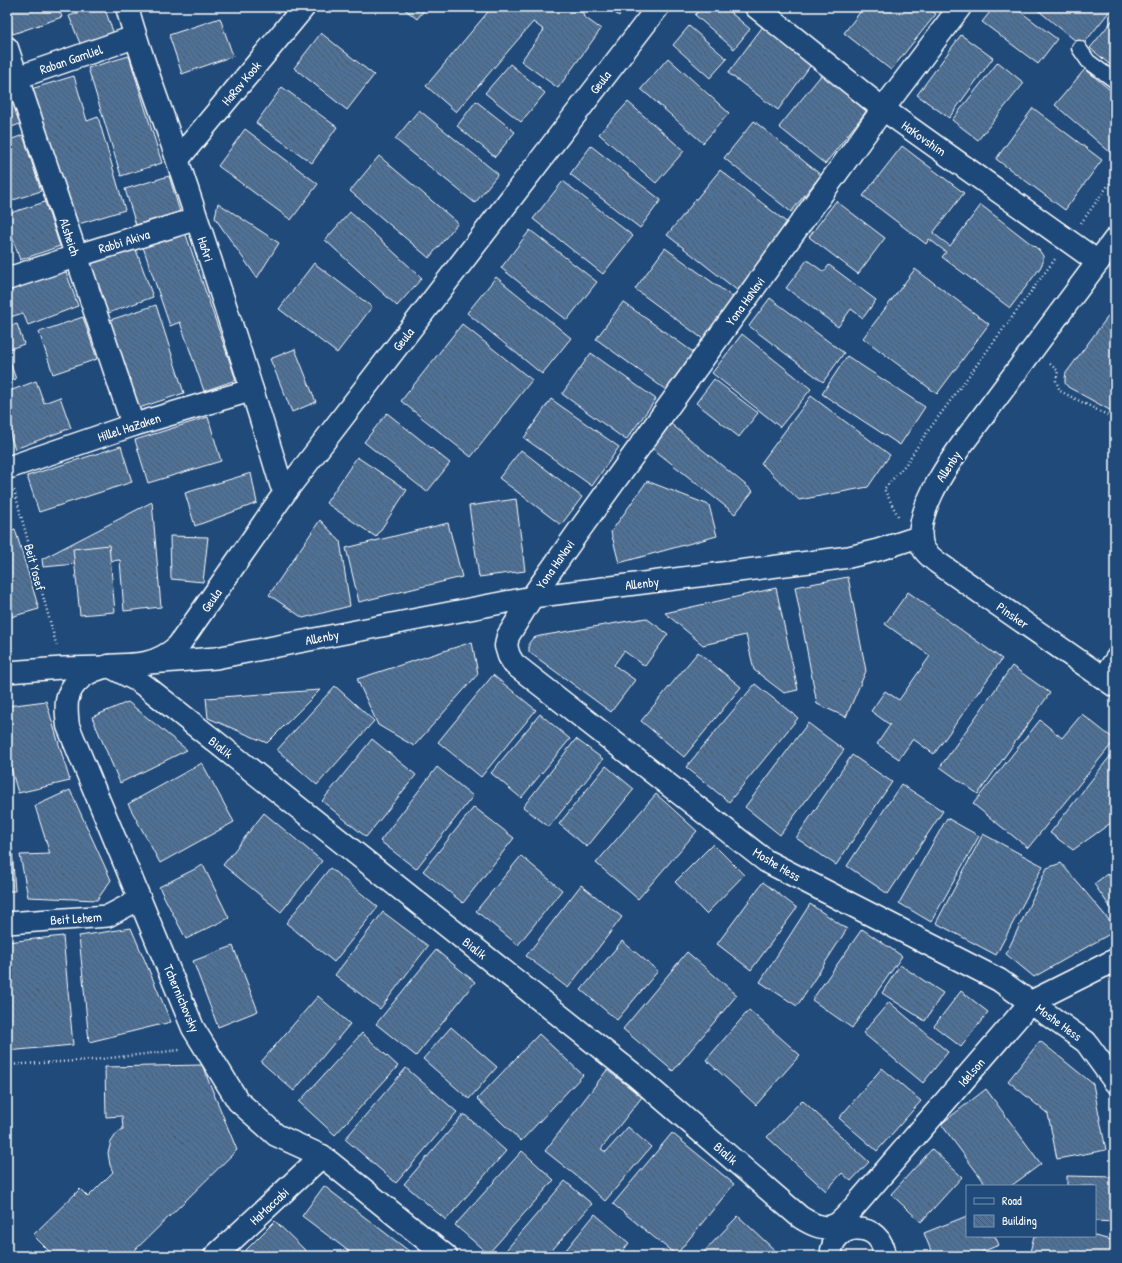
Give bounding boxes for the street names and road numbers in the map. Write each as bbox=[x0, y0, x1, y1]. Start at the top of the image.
street label: Raban Gamliel bbox=[37, 40, 105, 78]
street label: HaRav Kook bbox=[217, 56, 265, 109]
street label: Geula bbox=[585, 67, 615, 97]
street label: HaKovshim bbox=[898, 116, 950, 160]
street label: Alsheich bbox=[55, 216, 85, 259]
street label: Rabbi Akiva bbox=[96, 225, 152, 257]
street label: HaAri bbox=[194, 234, 218, 264]
street label: Yona HaNavi bbox=[721, 273, 769, 329]
street label: Geula bbox=[388, 324, 418, 354]
street label: Hillel HaZaken bbox=[95, 408, 163, 446]
street label: Allenby bbox=[931, 446, 965, 485]
street label: Yona HaNavi bbox=[531, 536, 579, 592]
street label: Beit Yosef bbox=[20, 541, 50, 593]
street label: Allenby bbox=[624, 572, 660, 594]
street label: Geula bbox=[196, 585, 226, 615]
street label: Pinsker bbox=[993, 597, 1033, 633]
street label: Allenby bbox=[304, 625, 341, 649]
street label: Bialik bbox=[205, 732, 237, 763]
street label: Moshe Hess bbox=[750, 843, 804, 885]
street label: Beit Lehem bbox=[50, 907, 103, 929]
street label: Bialik bbox=[459, 933, 491, 964]
street label: Tchernichovsky bbox=[160, 961, 205, 1035]
street label: Moshe Hess bbox=[1032, 999, 1086, 1045]
street label: Idelson bbox=[953, 1054, 989, 1090]
street label: Bialik bbox=[710, 1138, 742, 1169]
street label: HaMaccabi bbox=[246, 1183, 292, 1229]

